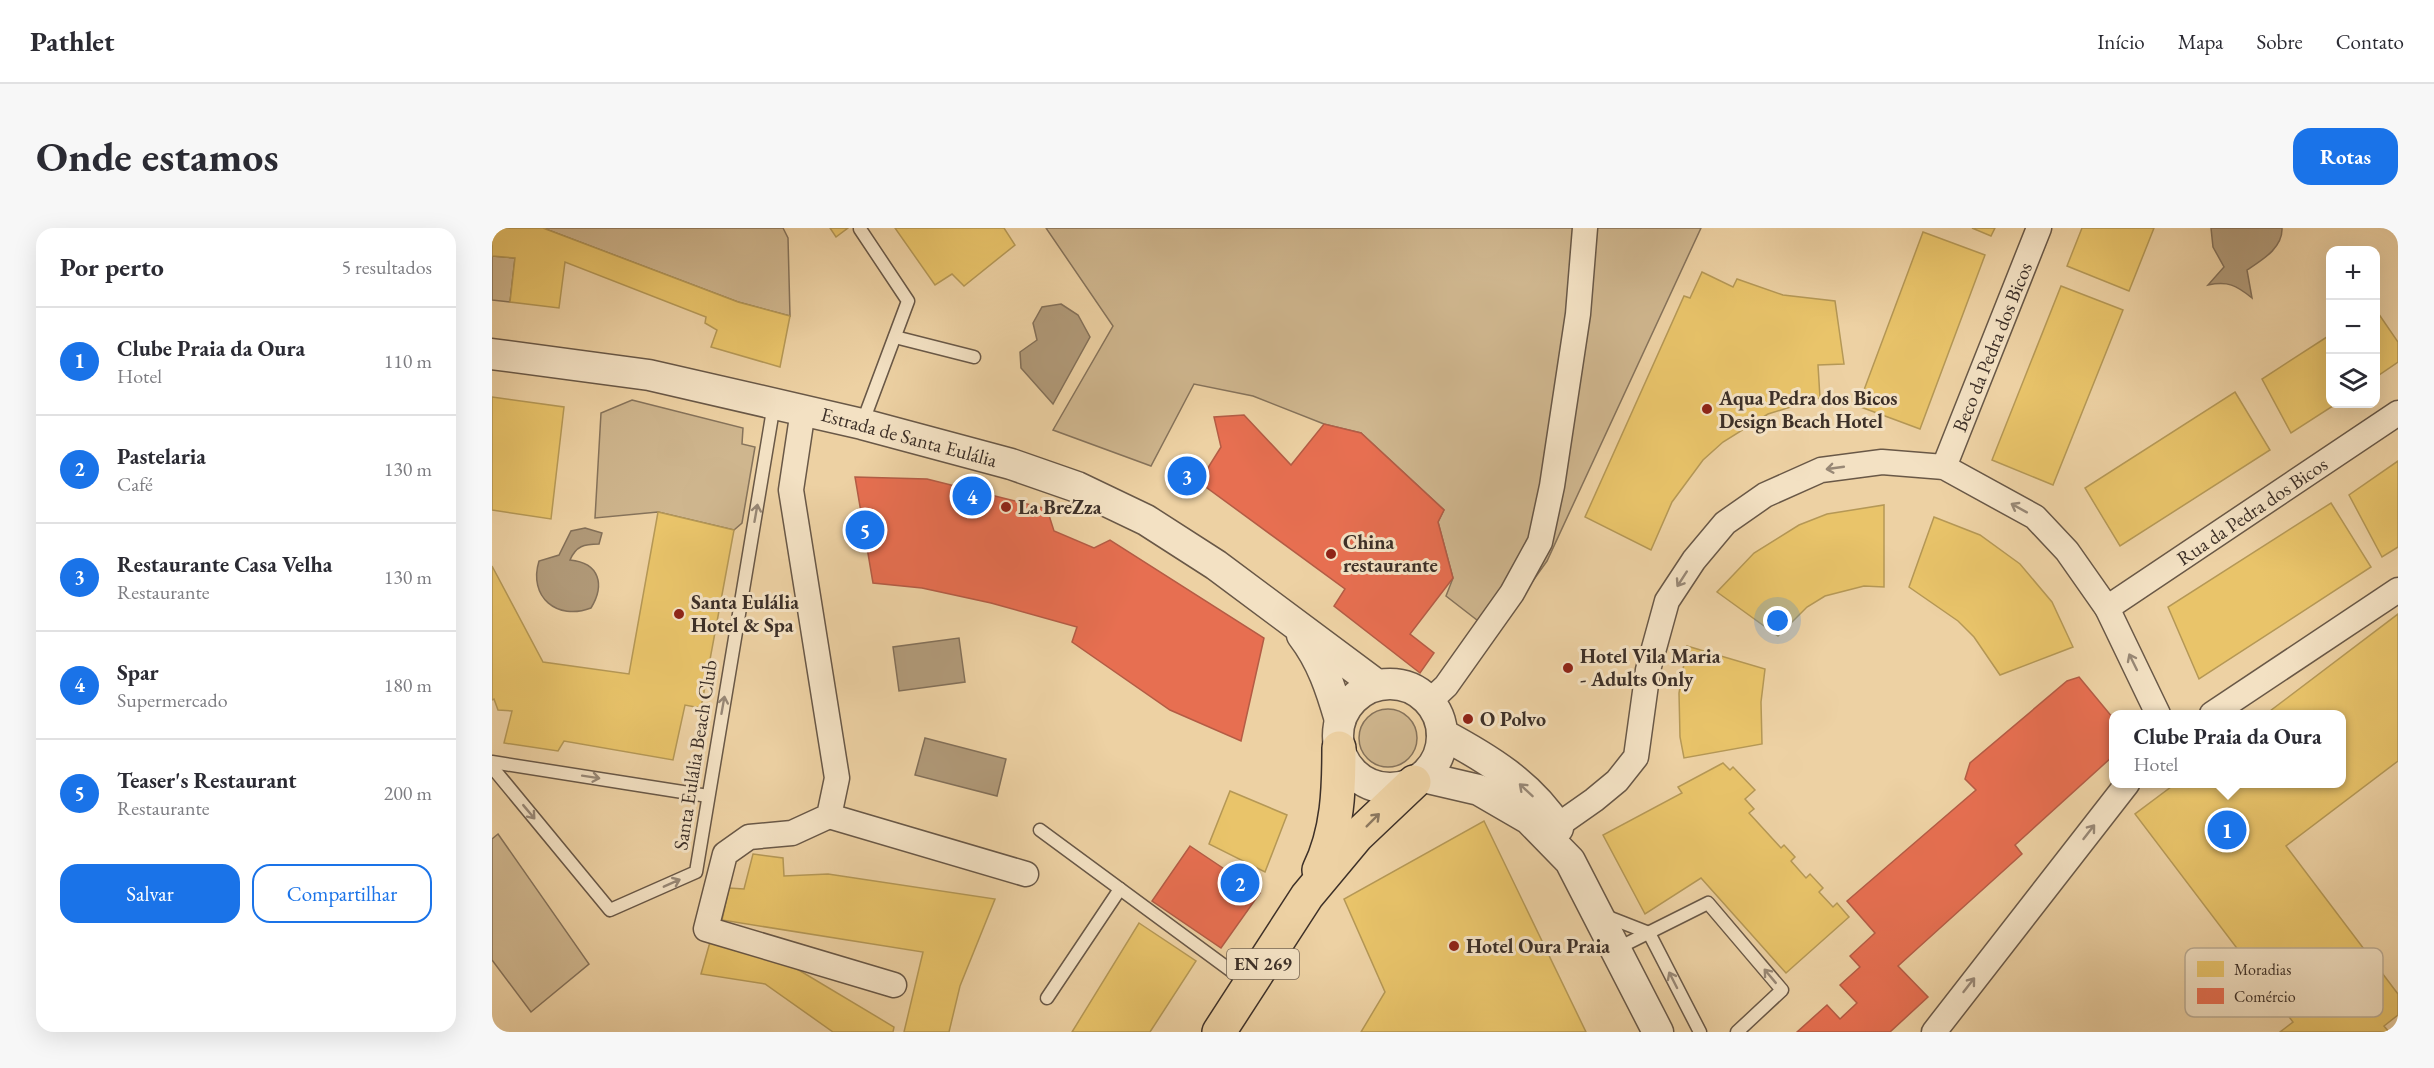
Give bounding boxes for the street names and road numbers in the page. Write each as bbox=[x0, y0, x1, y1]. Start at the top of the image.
street label: Beco da Pedra dos Bicos bbox=[1946, 258, 2038, 436]
street label: Estrada de Santa Eulália bbox=[818, 401, 1000, 473]
street label: Rua da Pedra dos Bicos bbox=[2172, 451, 2332, 571]
street label: Santa Eulália Beach Club bbox=[667, 658, 723, 852]
road number: EN 269 bbox=[1227, 949, 1299, 979]

